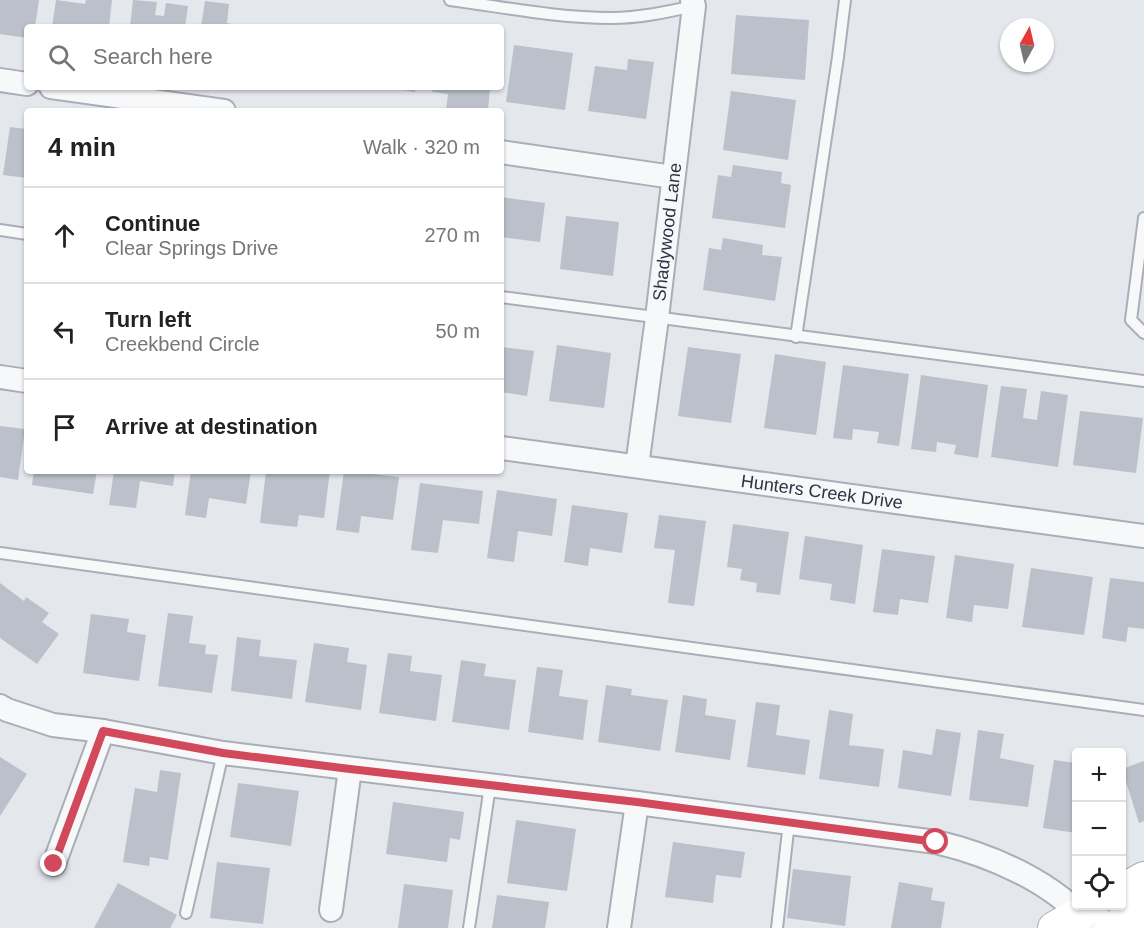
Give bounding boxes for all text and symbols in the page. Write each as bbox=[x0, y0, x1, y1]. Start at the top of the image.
north arrow bbox=[1000, 18, 1054, 72]
search box bbox=[24, 24, 504, 90]
icon: search bbox=[45, 41, 78, 74]
text: Search here bbox=[93, 44, 213, 69]
text: 4 min bbox=[48, 132, 116, 162]
text: Walk · 320 m bbox=[363, 136, 480, 158]
street label: Shadywood Lane bbox=[649, 162, 685, 302]
text: Continue bbox=[105, 211, 200, 236]
icon: ahead bbox=[48, 219, 81, 252]
text: 270 m bbox=[424, 224, 480, 246]
text: Clear Springs Drive bbox=[105, 237, 278, 259]
text: Turn left bbox=[105, 307, 191, 332]
icon: left bbox=[48, 315, 81, 348]
text: 50 m bbox=[436, 320, 480, 342]
text: Creekbend Circle bbox=[105, 333, 260, 355]
icon: arrive bbox=[48, 411, 81, 444]
text: Arrive at destination bbox=[105, 414, 318, 439]
street label: Hunters Creek Drive bbox=[740, 471, 904, 513]
map controls bbox=[1072, 748, 1126, 910]
button: + bbox=[1072, 748, 1126, 802]
button: − bbox=[1072, 802, 1126, 856]
route start bbox=[922, 828, 948, 854]
route end bbox=[40, 850, 66, 876]
button: locate bbox=[1072, 856, 1126, 910]

